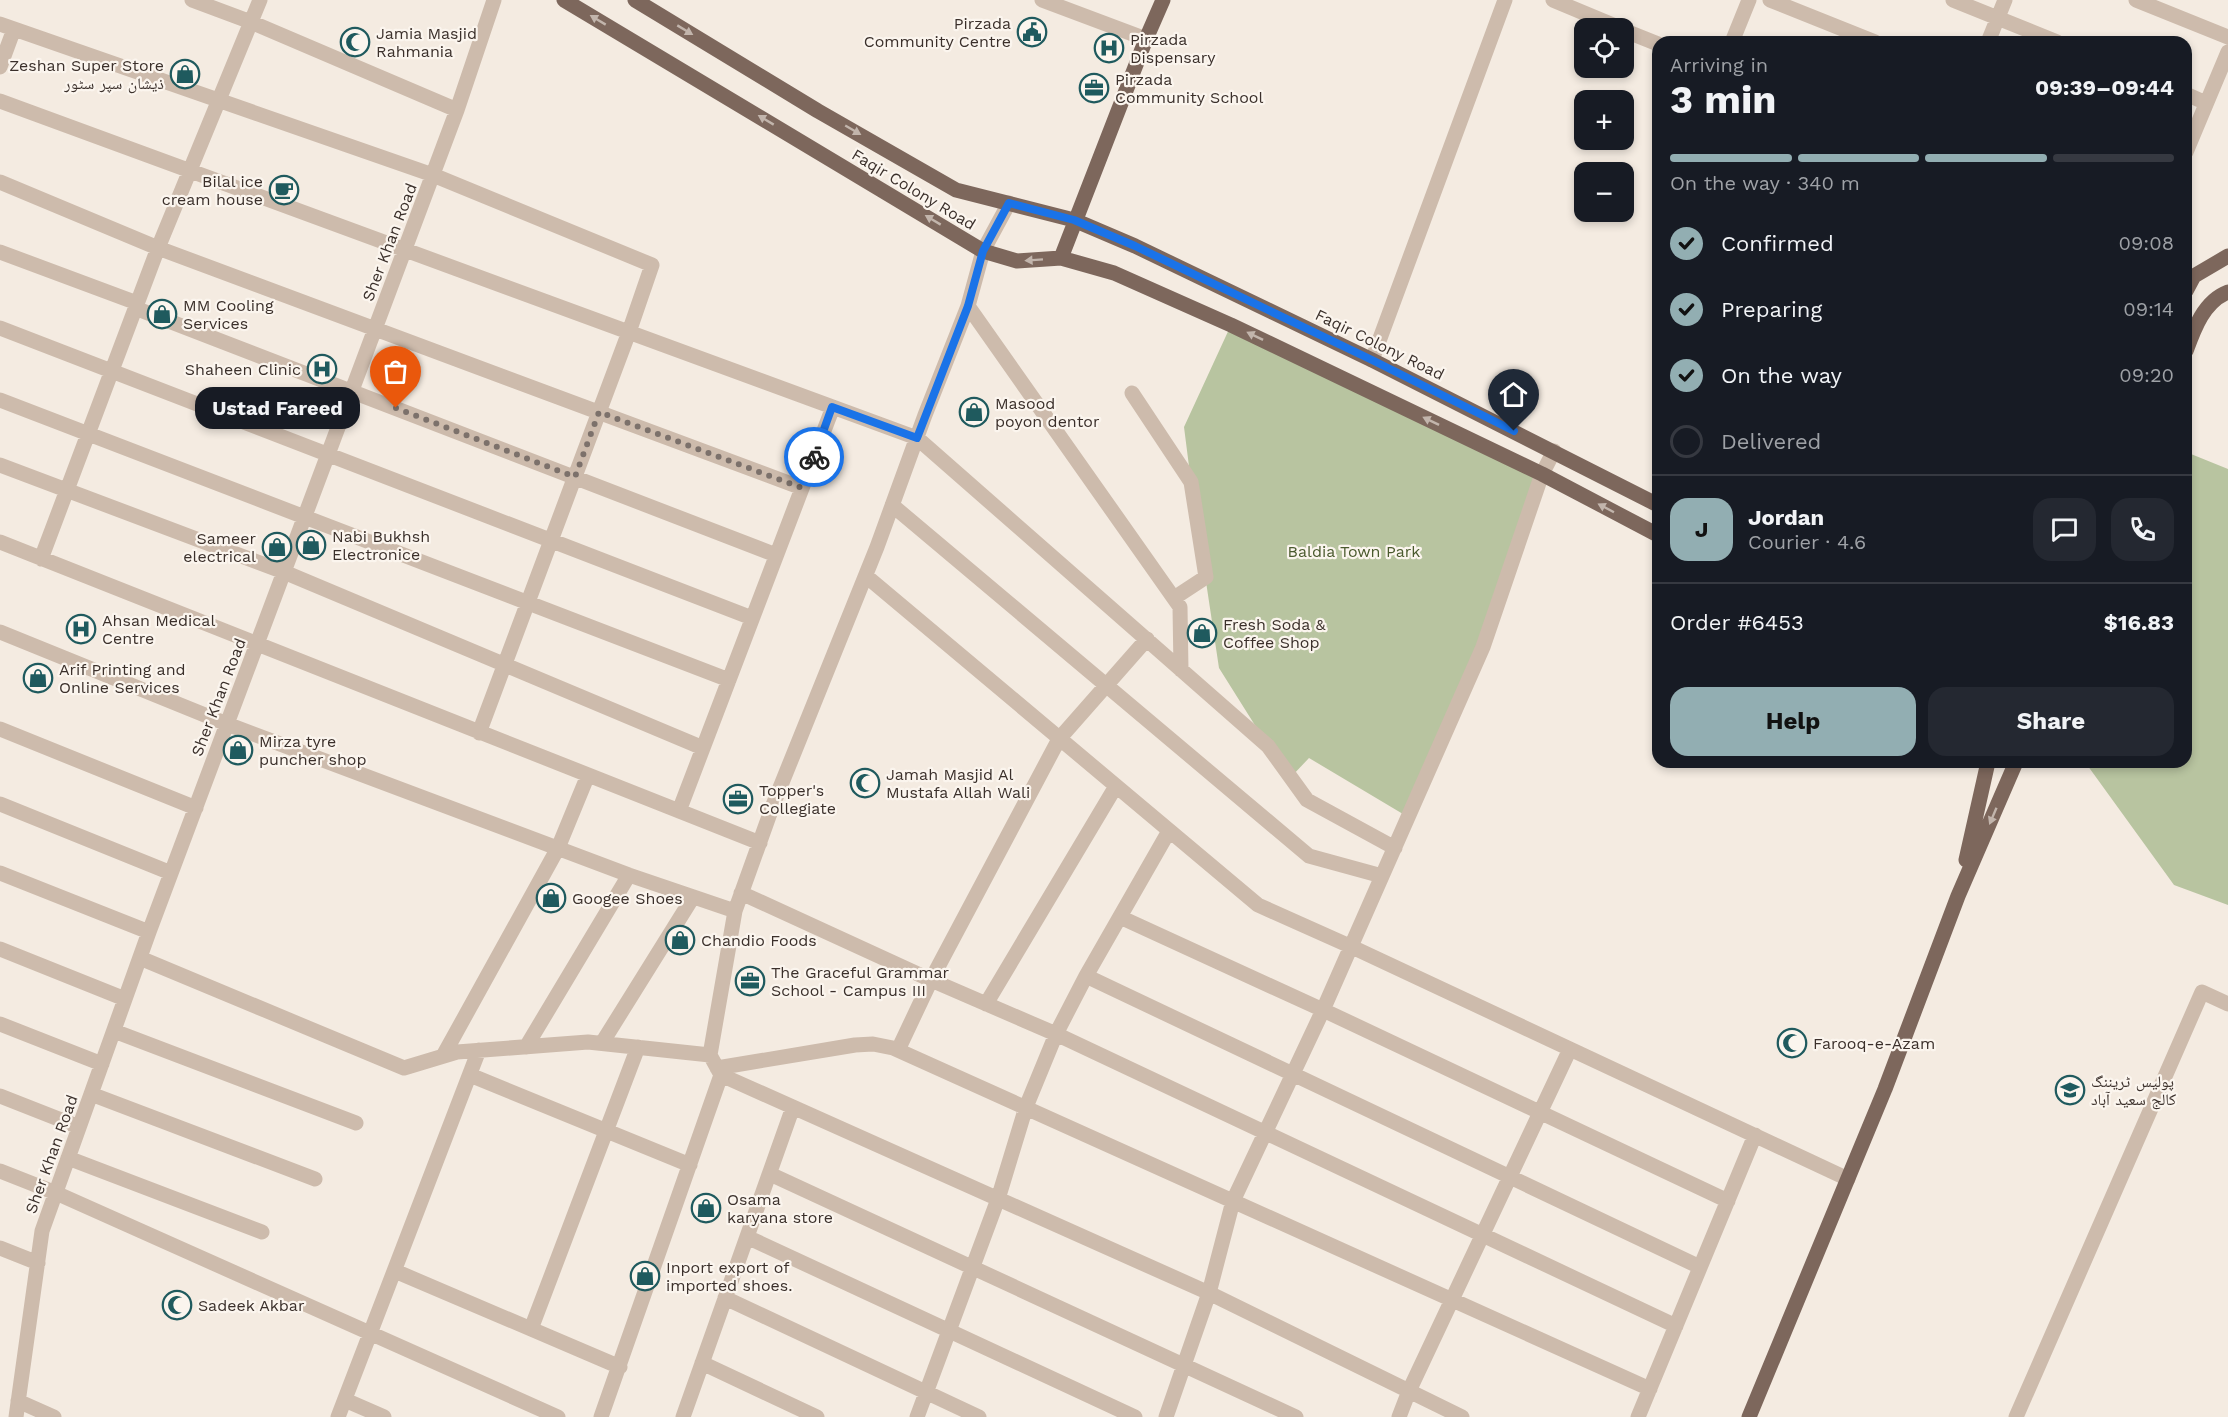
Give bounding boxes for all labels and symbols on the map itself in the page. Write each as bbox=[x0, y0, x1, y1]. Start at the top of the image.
place label: Pirzada Community Centre bbox=[864, 14, 1011, 51]
one-way arrow bbox=[590, 15, 606, 26]
public building icon: Pirzada Community Centre bbox=[1016, 16, 1048, 48]
place label: Jamia Masjid Rahmania bbox=[376, 24, 477, 61]
one-way arrow bbox=[677, 25, 693, 36]
mosque icon: Jamia Masjid Rahmania bbox=[339, 26, 371, 58]
place label: Pirzada Dispensary bbox=[1130, 30, 1216, 67]
hospital icon: Pirzada Dispensary bbox=[1093, 32, 1125, 64]
place label: Zeshan Super Store ذیشان سپر سٹور bbox=[9, 56, 164, 94]
shop icon: Zeshan Super Store ذیشان سپر سٹور bbox=[169, 58, 201, 90]
place label: Pirzada Community School bbox=[1115, 70, 1263, 107]
office icon: Pirzada Community School bbox=[1078, 72, 1110, 104]
one-way arrow bbox=[758, 115, 774, 126]
one-way arrow bbox=[844, 125, 861, 135]
street label: Faqir Colony Road bbox=[848, 145, 979, 234]
place label: Bilal ice cream house bbox=[162, 172, 263, 209]
cafe icon: Bilal ice cream house bbox=[268, 174, 300, 206]
street label: Sher Khan Road bbox=[358, 180, 421, 304]
one-way arrow bbox=[925, 215, 941, 226]
one-way arrow bbox=[1025, 255, 1044, 264]
place label: MM Cooling Services bbox=[183, 296, 274, 333]
shop icon: MM Cooling Services bbox=[146, 298, 178, 330]
street label: Faqir Colony Road bbox=[1312, 305, 1447, 384]
one-way arrow bbox=[1247, 332, 1264, 341]
pin bbox=[370, 346, 421, 408]
hospital icon: Shaheen Clinic bbox=[306, 353, 338, 385]
place label: Shaheen Clinic bbox=[185, 360, 301, 379]
pin bbox=[1488, 369, 1539, 431]
callout: Ustad Fareed bbox=[195, 387, 360, 429]
place label: Masood poyon dentor bbox=[995, 394, 1100, 431]
shop icon: Masood poyon dentor bbox=[958, 396, 990, 428]
one-way arrow bbox=[1423, 416, 1440, 425]
courier bbox=[784, 427, 844, 487]
one-way arrow bbox=[1597, 503, 1615, 513]
place label: Nabi Bukhsh Electronice bbox=[332, 527, 430, 564]
place label: Sameer electrical bbox=[183, 529, 256, 566]
shop icon: Nabi Bukhsh Electronice bbox=[295, 529, 327, 561]
shop icon: Sameer electrical bbox=[261, 531, 293, 563]
park label: Baldia Town Park bbox=[1288, 542, 1420, 561]
place label: Ahsan Medical Centre bbox=[102, 611, 215, 648]
hospital icon: Ahsan Medical Centre bbox=[65, 613, 97, 645]
place label: Fresh Soda & Coffee Shop bbox=[1223, 615, 1326, 652]
shop icon: Fresh Soda & Coffee Shop bbox=[1186, 617, 1218, 649]
street label: Sher Khan Road bbox=[187, 635, 250, 759]
place label: Arif Printing and Online Services bbox=[59, 660, 186, 697]
shop icon: Arif Printing and Online Services bbox=[22, 662, 54, 694]
place label: Mirza tyre puncher shop bbox=[259, 732, 367, 769]
shop icon: Mirza tyre puncher shop bbox=[222, 734, 254, 766]
place label: Jamah Masjid Al Mustafa Allah Wali bbox=[886, 765, 1030, 802]
mosque icon: Jamah Masjid Al Mustafa Allah Wali bbox=[849, 767, 881, 799]
place label: Topper's Collegiate bbox=[759, 781, 836, 818]
office icon: Topper's Collegiate bbox=[722, 783, 754, 815]
one-way arrow bbox=[1988, 807, 1998, 825]
shop icon: Googee Shoes bbox=[535, 882, 567, 914]
place label: Googee Shoes bbox=[572, 889, 683, 908]
shop icon: Chandio Foods bbox=[664, 924, 696, 956]
place label: Chandio Foods bbox=[701, 931, 817, 950]
place label: The Graceful Grammar School - Campus III bbox=[771, 963, 949, 1000]
office icon: The Graceful Grammar School - Campus III bbox=[734, 965, 766, 997]
mosque icon: Farooq-e-Azam bbox=[1776, 1027, 1808, 1059]
place label: Farooq-e-Azam bbox=[1813, 1034, 1935, 1053]
place label: پولیس ٹریننگ کالج سعید آباد bbox=[2091, 1072, 2176, 1110]
school or university icon: پولیس ٹریننگ کالج سعید آباد bbox=[2054, 1074, 2086, 1106]
street label: Sher Khan Road bbox=[21, 1092, 82, 1216]
place label: Osama karyana store bbox=[727, 1190, 833, 1227]
shop icon: Osama karyana store bbox=[690, 1192, 722, 1224]
place label: Inport export of imported shoes. bbox=[666, 1258, 792, 1295]
shop icon: Inport export of imported shoes. bbox=[629, 1260, 661, 1292]
mosque icon: Sadeek Akbar bbox=[161, 1289, 193, 1321]
place label: Sadeek Akbar bbox=[198, 1296, 305, 1315]

